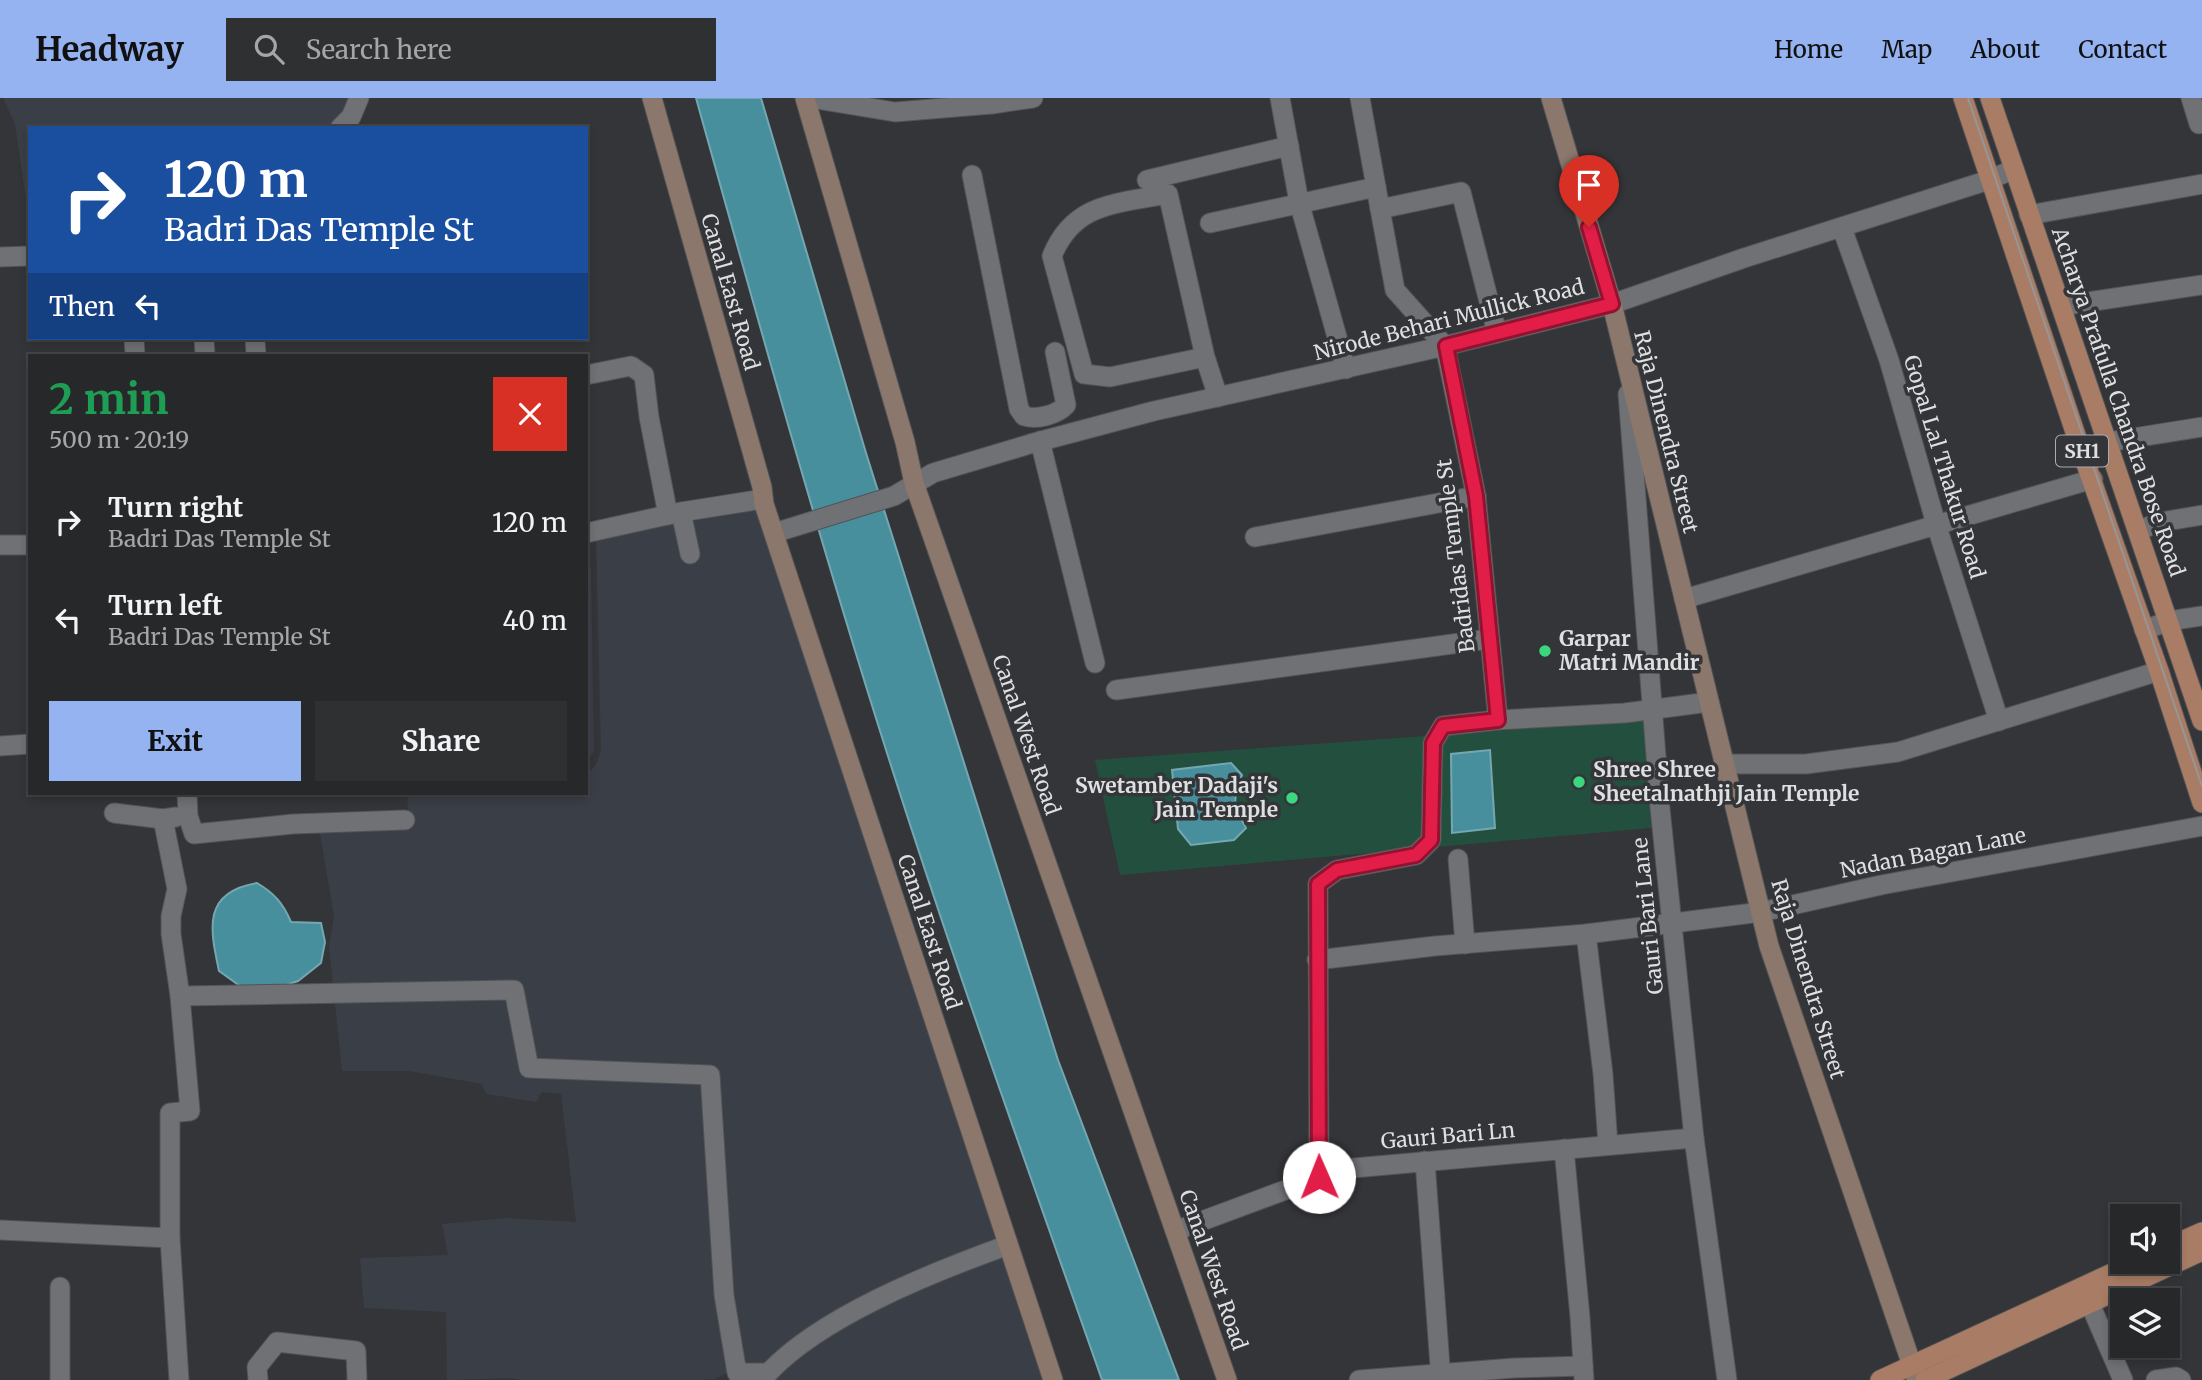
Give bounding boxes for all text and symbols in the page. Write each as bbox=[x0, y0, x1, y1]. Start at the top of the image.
search box bbox=[226, 18, 716, 81]
text: Headway bbox=[35, 29, 184, 70]
icon: search bbox=[250, 30, 288, 68]
text: Search here bbox=[306, 33, 452, 66]
text: Home bbox=[1774, 34, 1843, 65]
text: Map bbox=[1881, 34, 1932, 65]
text: About bbox=[1970, 34, 2040, 65]
text: Contact bbox=[2078, 34, 2167, 65]
text: 120 m bbox=[164, 149, 308, 210]
icon: right bbox=[49, 154, 140, 245]
pin bbox=[1559, 155, 1619, 227]
icon: arrive bbox=[1570, 166, 1608, 204]
text: Badri Das Temple St bbox=[164, 210, 474, 250]
street label: Canal East Road bbox=[695, 210, 766, 374]
street label: Acharya Prafulla Chandra Bose Road bbox=[2046, 223, 2191, 580]
street label: Nirode Behari Mullick Road bbox=[1311, 273, 1587, 366]
icon: left bbox=[129, 287, 167, 325]
text: Then bbox=[49, 290, 115, 323]
street label: Raja Dinendra Street bbox=[1628, 328, 1705, 536]
street label: Gopal Lal Thakur Road bbox=[1898, 352, 1991, 582]
text: 2 min bbox=[49, 373, 169, 425]
button: close bbox=[493, 377, 567, 451]
text: 500 m · 20:19 bbox=[49, 425, 189, 454]
road number: SH1 bbox=[2056, 436, 2108, 466]
street label: Badridas Temple St bbox=[1430, 457, 1481, 655]
text: Turn right bbox=[108, 491, 243, 524]
icon: right bbox=[49, 503, 87, 541]
text: 120 m bbox=[492, 506, 567, 539]
text: Badri Das Temple St bbox=[108, 524, 331, 553]
text: Turn left bbox=[108, 589, 222, 622]
icon: left bbox=[49, 601, 87, 639]
text: 40 m bbox=[503, 604, 567, 637]
text: Badri Das Temple St bbox=[108, 622, 331, 651]
place label: Garpar Matri Mandir bbox=[1559, 625, 1700, 676]
marker: Garpar Matri Mandir bbox=[1537, 643, 1553, 659]
street label: Canal West Road bbox=[986, 651, 1067, 819]
button: Exit bbox=[49, 701, 301, 781]
button: Share bbox=[315, 701, 567, 781]
place label: Shree Shree Sheetalnathji Jain Temple bbox=[1593, 756, 1859, 807]
place label: Swetamber Dadaji's Jain Temple bbox=[1075, 772, 1278, 823]
marker: Shree Shree Sheetalnathji Jain Temple bbox=[1571, 774, 1587, 790]
marker: Swetamber Dadaji's Jain Temple bbox=[1284, 790, 1300, 806]
street label: Nadan Bagan Lane bbox=[1838, 821, 2028, 884]
street label: Gauri Bari Lane bbox=[1626, 836, 1669, 996]
street label: Canal East Road bbox=[892, 851, 967, 1013]
street label: Raja Dinendra Street bbox=[1765, 876, 1852, 1082]
street label: Gauri Bari Ln bbox=[1380, 1116, 1516, 1155]
position arrow bbox=[1282, 1140, 1356, 1214]
street label: Canal West Road bbox=[1173, 1186, 1254, 1354]
map controls bbox=[2110, 1204, 2180, 1358]
button: sound bbox=[2110, 1204, 2180, 1274]
button: layers bbox=[2110, 1288, 2180, 1358]

